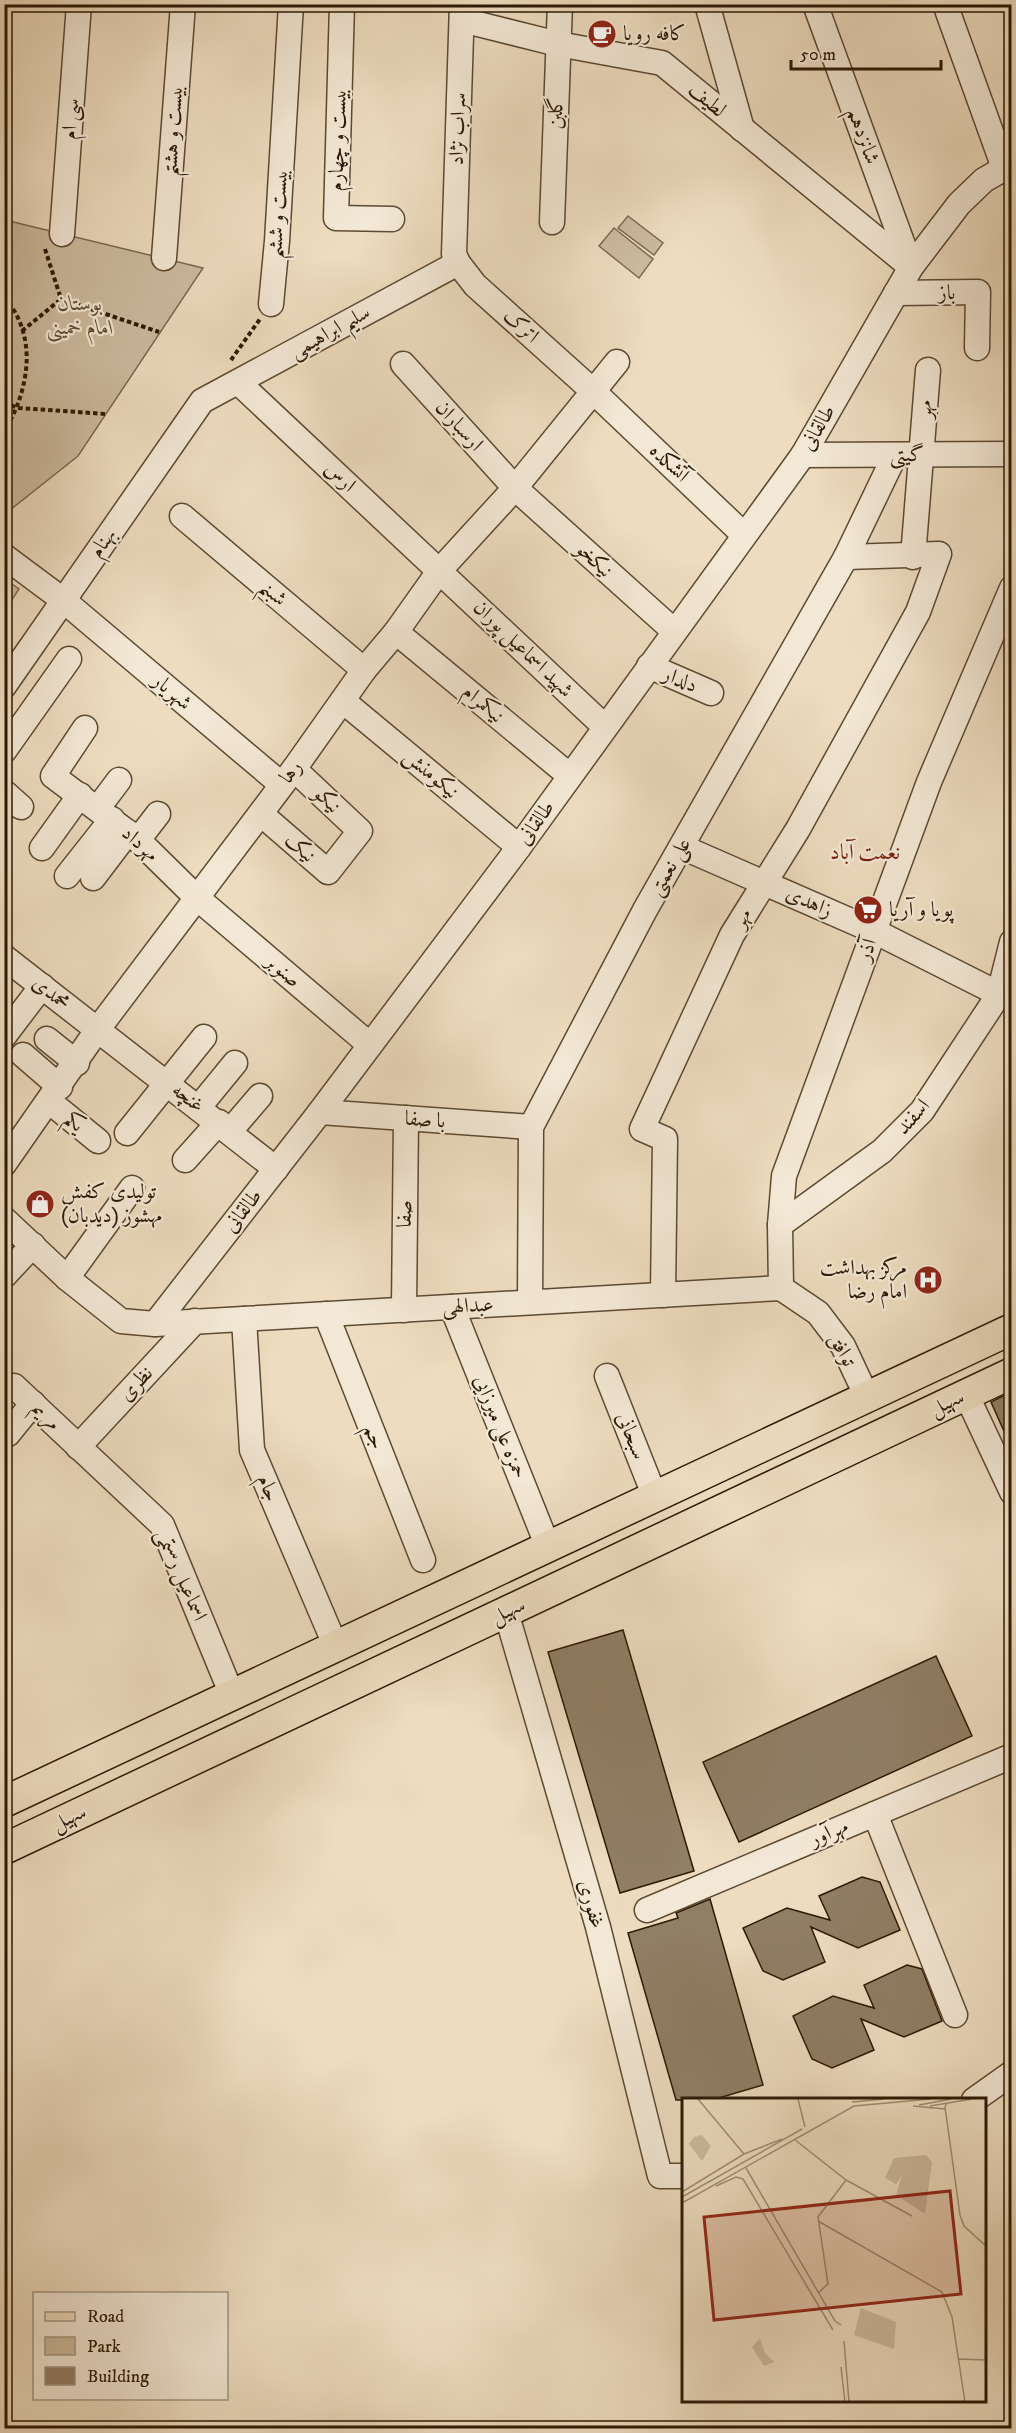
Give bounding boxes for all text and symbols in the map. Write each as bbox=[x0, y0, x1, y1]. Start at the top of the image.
cafe icon: کافه رویا bbox=[586, 18, 618, 50]
place label: کافه رویا bbox=[623, 21, 686, 47]
scale bar bbox=[791, 33, 941, 71]
text: 50 m bbox=[800, 44, 836, 66]
street label: لطیف bbox=[683, 77, 731, 123]
street label: بیست و هشتم bbox=[157, 85, 196, 178]
street label: بیست و چهارم bbox=[323, 88, 357, 192]
street label: سراب نژاد bbox=[444, 92, 472, 166]
street label: گلبن bbox=[541, 96, 570, 130]
street label: سی ام bbox=[57, 98, 89, 141]
street label: شانزدهم bbox=[835, 104, 885, 170]
street label: بیست و ششم bbox=[262, 168, 301, 260]
street label: باز bbox=[936, 280, 956, 306]
park label: بوستان امام خمینی bbox=[46, 291, 114, 345]
street label: سلیم ابراهیمی bbox=[285, 299, 378, 371]
street label: اترک bbox=[498, 303, 544, 349]
street label: ارسباران bbox=[429, 395, 489, 457]
street label: مهر bbox=[911, 399, 939, 421]
street label: طالقانی bbox=[795, 400, 841, 456]
street label: آتشکده bbox=[644, 437, 697, 490]
street label: گیتی bbox=[890, 442, 924, 469]
street label: ارس bbox=[319, 456, 361, 498]
street label: بهنام bbox=[84, 523, 126, 565]
street label: نیکخو bbox=[568, 535, 618, 584]
street label: شبنم bbox=[249, 574, 292, 618]
street label: شهید اسماعیل پوران bbox=[467, 595, 579, 704]
street label: دلدار bbox=[657, 660, 701, 699]
street label: شهریار bbox=[145, 667, 197, 716]
street label: نیکمرام bbox=[454, 679, 509, 732]
street label: نیکومنش bbox=[398, 743, 464, 805]
street label: رها bbox=[274, 755, 308, 789]
street label: نیکو bbox=[306, 779, 346, 819]
street label: طالقانی bbox=[511, 796, 561, 850]
street label: مهرداد bbox=[116, 820, 164, 868]
street label: نیک bbox=[279, 827, 321, 869]
street label: علی نعمتی bbox=[643, 833, 699, 902]
district label: نعمت آباد bbox=[830, 838, 900, 866]
street label: زاهدی bbox=[782, 880, 836, 924]
supermarket icon: پویا و آریا bbox=[852, 894, 884, 926]
place label: پویا و آریا bbox=[889, 896, 954, 924]
street label: مهر bbox=[725, 903, 758, 934]
street label: آذر bbox=[849, 932, 884, 967]
street label: صنوبر bbox=[258, 947, 306, 993]
street label: محمدی bbox=[27, 970, 75, 1016]
street label: غنچه bbox=[166, 1077, 210, 1119]
street label: اسفند bbox=[890, 1094, 936, 1140]
street label: یکم bbox=[55, 1106, 90, 1143]
street label: با صفا bbox=[404, 1106, 446, 1134]
place label: تولیدی کفش مهشوز (دیدبان) bbox=[61, 1179, 162, 1229]
street label: طالقانی bbox=[218, 1184, 268, 1238]
shop icon: تولیدی کفش مهشوز (دیدبان) bbox=[24, 1188, 56, 1220]
street label: صفا bbox=[392, 1200, 418, 1228]
place label: مرکز بهداشت امام رضا bbox=[820, 1255, 907, 1309]
hospital icon: مرکز بهداشت امام رضا bbox=[912, 1264, 944, 1296]
street label: عبدالهی bbox=[442, 1292, 494, 1320]
street label: توافق bbox=[822, 1328, 862, 1372]
street label: نظری bbox=[113, 1361, 159, 1407]
street label: حمزه علی میرزایی bbox=[466, 1371, 533, 1483]
street label: سهیل bbox=[925, 1384, 969, 1423]
street label: مریم bbox=[23, 1396, 66, 1439]
street label: سبحانی bbox=[610, 1409, 652, 1463]
street label: جم bbox=[352, 1421, 391, 1455]
street label: جام bbox=[247, 1470, 285, 1507]
street label: اسماعیل رستمی bbox=[148, 1525, 213, 1625]
street label: سهیل bbox=[486, 1592, 530, 1631]
street label: سهیل bbox=[47, 1799, 91, 1838]
street label: مهرآور bbox=[803, 1812, 852, 1853]
street label: غفوری bbox=[572, 1877, 610, 1931]
inset map bbox=[682, 2098, 986, 2403]
legend bbox=[33, 2292, 228, 2400]
text: Road bbox=[87, 2306, 124, 2328]
text: Park bbox=[87, 2336, 121, 2358]
text: Building bbox=[87, 2366, 149, 2388]

